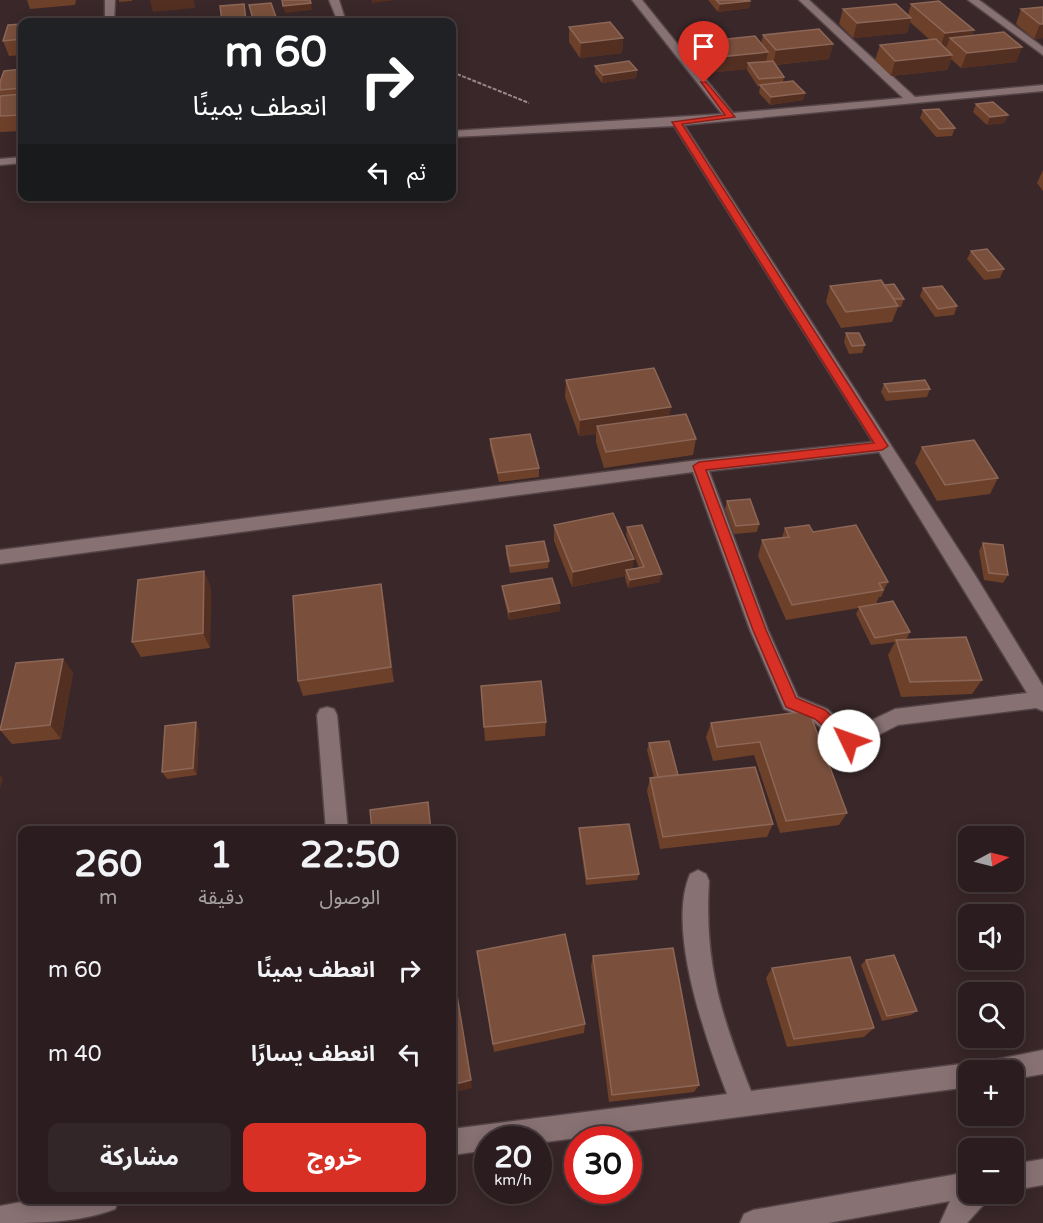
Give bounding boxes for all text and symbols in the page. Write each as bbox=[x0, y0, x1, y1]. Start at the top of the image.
pin bbox=[678, 21, 729, 83]
text: 60 m bbox=[225, 27, 327, 78]
icon: arrive bbox=[687, 30, 720, 63]
icon: right bbox=[348, 42, 426, 120]
text: انعطف يمينًا bbox=[193, 90, 327, 123]
icon: left bbox=[362, 156, 395, 189]
text: ثم bbox=[407, 160, 426, 186]
position arrow bbox=[817, 709, 881, 773]
north arrow bbox=[958, 826, 1024, 892]
map controls bbox=[958, 826, 1024, 1204]
text: 1 bbox=[210, 834, 232, 877]
text: 22:50 bbox=[300, 834, 400, 877]
text: 260 bbox=[74, 843, 142, 886]
text: m bbox=[99, 886, 117, 910]
text: دقيقة bbox=[198, 886, 244, 910]
text: الوصول bbox=[319, 886, 380, 910]
button: sound bbox=[958, 904, 1024, 970]
icon: right bbox=[393, 954, 426, 987]
text: 60 m bbox=[48, 957, 102, 983]
text: انعطف يمينًا bbox=[257, 957, 375, 983]
button: search bbox=[958, 982, 1024, 1048]
icon: left bbox=[393, 1038, 426, 1071]
text: 40 m bbox=[48, 1041, 102, 1067]
text: انعطف يسارًا bbox=[251, 1041, 375, 1067]
button: + bbox=[958, 1060, 1024, 1126]
button: مشاركة bbox=[48, 1123, 231, 1192]
button: خروج bbox=[243, 1123, 426, 1192]
speed limit sign: 30 bbox=[564, 1126, 642, 1204]
button: − bbox=[958, 1138, 1024, 1204]
text: 20 bbox=[494, 1139, 532, 1176]
text: km/h bbox=[494, 1171, 532, 1189]

